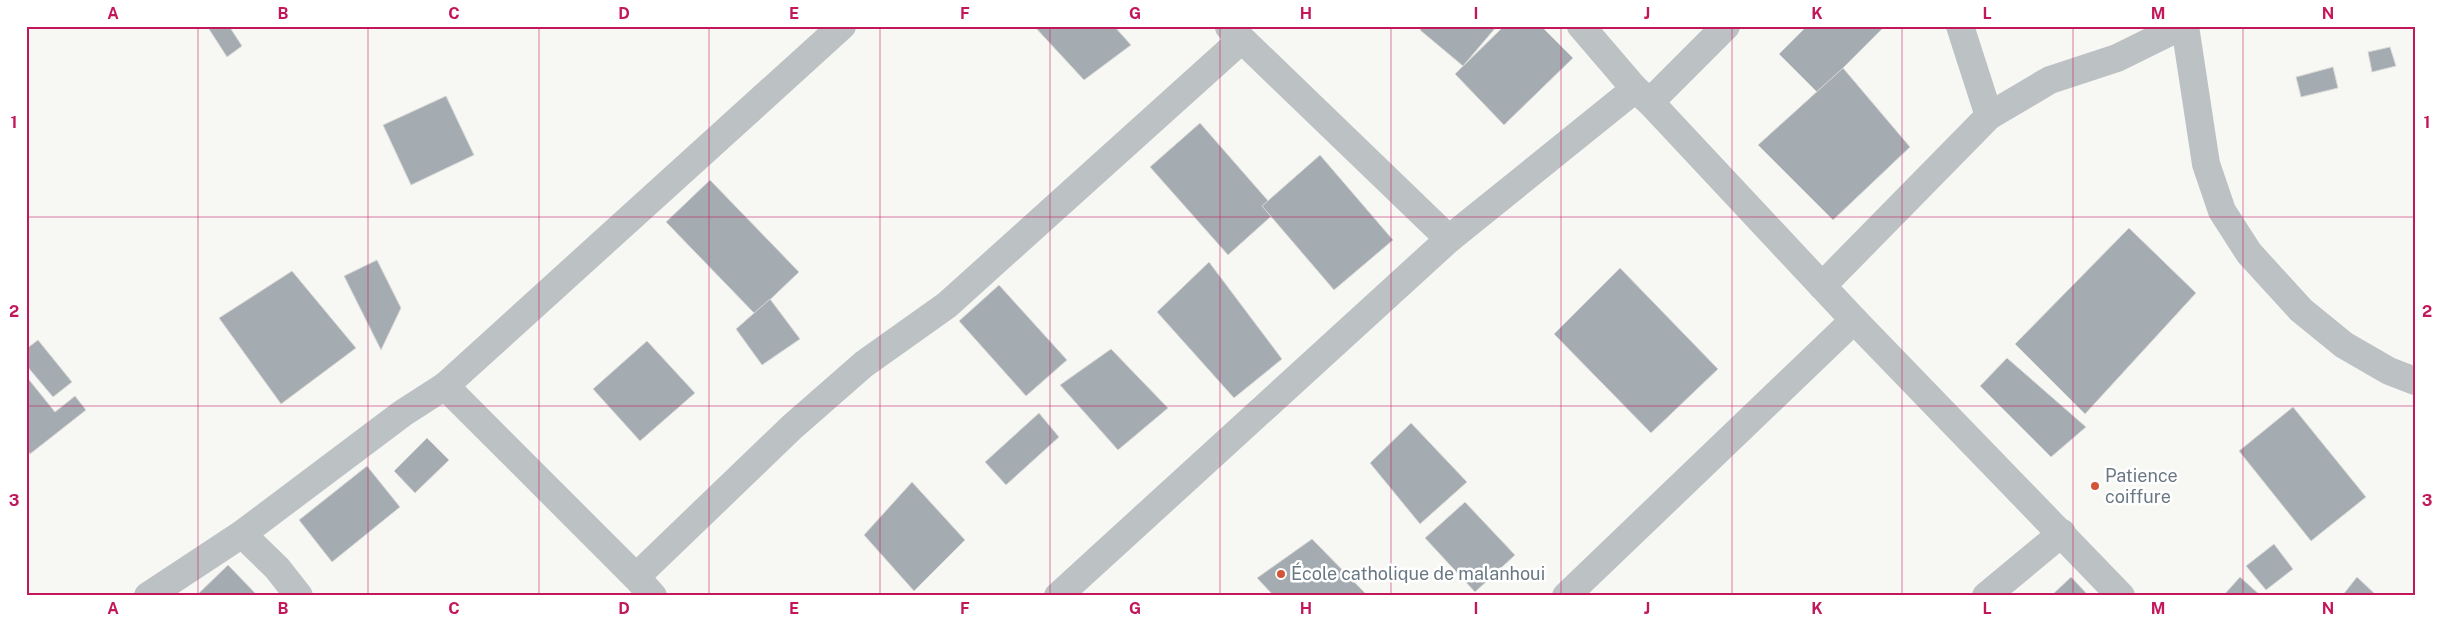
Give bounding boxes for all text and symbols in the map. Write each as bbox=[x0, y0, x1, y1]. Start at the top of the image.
text: A bbox=[107, 4, 119, 23]
text: B bbox=[278, 4, 289, 23]
text: C bbox=[448, 4, 460, 23]
text: D bbox=[618, 4, 630, 23]
text: E bbox=[789, 4, 799, 23]
text: F bbox=[960, 4, 970, 23]
text: G bbox=[1129, 4, 1141, 23]
text: H bbox=[1300, 4, 1312, 23]
text: I bbox=[1474, 4, 1478, 23]
text: J bbox=[1644, 4, 1650, 23]
text: K bbox=[1811, 4, 1823, 23]
text: L bbox=[1982, 4, 1992, 23]
text: M bbox=[2151, 4, 2165, 23]
text: N bbox=[2322, 4, 2334, 23]
text: 1 bbox=[11, 113, 17, 132]
text: 1 bbox=[2424, 113, 2430, 132]
text: 2 bbox=[9, 302, 19, 321]
text: 2 bbox=[2422, 302, 2432, 321]
place label: Patience coiffure bbox=[2105, 465, 2178, 507]
marker: Patience coiffure bbox=[2089, 480, 2101, 492]
text: 3 bbox=[9, 491, 19, 510]
text: 3 bbox=[2422, 491, 2432, 510]
place label: École catholique de malanhoui bbox=[1291, 562, 1545, 584]
marker: École catholique de malanhoui bbox=[1275, 568, 1287, 580]
text: A bbox=[107, 599, 119, 618]
text: B bbox=[278, 599, 289, 618]
text: C bbox=[448, 599, 460, 618]
text: D bbox=[618, 599, 630, 618]
text: E bbox=[789, 599, 799, 618]
text: F bbox=[960, 599, 970, 618]
text: G bbox=[1129, 599, 1141, 618]
text: H bbox=[1300, 599, 1312, 618]
text: I bbox=[1474, 599, 1478, 618]
text: J bbox=[1644, 599, 1650, 618]
text: K bbox=[1811, 599, 1823, 618]
text: L bbox=[1982, 599, 1992, 618]
text: M bbox=[2151, 599, 2165, 618]
text: N bbox=[2322, 599, 2334, 618]

